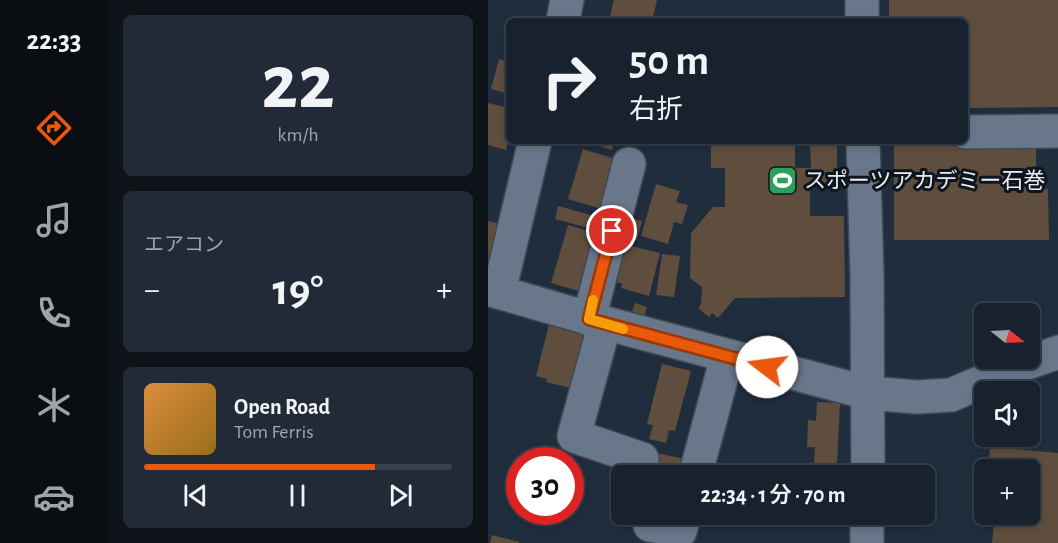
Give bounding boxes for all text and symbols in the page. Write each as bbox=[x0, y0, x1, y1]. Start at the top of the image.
text: 22:33 bbox=[27, 27, 81, 54]
text: 50 m bbox=[629, 40, 709, 82]
icon: right bbox=[530, 42, 608, 120]
text: 22 bbox=[261, 45, 335, 123]
text: 右折 bbox=[629, 96, 683, 123]
icon: directions bbox=[33, 107, 75, 149]
text: km/h bbox=[277, 125, 319, 145]
sports icon: スポーツアカデミー石巻 bbox=[767, 165, 799, 197]
place label: スポーツアカデミー石巻 bbox=[804, 169, 1046, 192]
icon: music bbox=[33, 199, 75, 241]
pin bbox=[586, 205, 637, 256]
icon: arrive bbox=[595, 214, 628, 247]
text: エアコン bbox=[144, 235, 224, 255]
text: 19° bbox=[272, 268, 324, 313]
text: − bbox=[144, 274, 160, 307]
text: + bbox=[436, 274, 452, 307]
icon: phone bbox=[33, 292, 75, 334]
north arrow bbox=[974, 303, 1040, 369]
map controls bbox=[974, 303, 1040, 525]
position arrow bbox=[735, 335, 799, 399]
button: sound bbox=[974, 381, 1040, 447]
icon: climate bbox=[33, 384, 75, 426]
text: Open Road bbox=[234, 396, 330, 418]
text: Tom Ferris bbox=[234, 422, 314, 442]
speed limit sign: 30 bbox=[506, 447, 584, 525]
button: + bbox=[974, 459, 1040, 525]
icon: car bbox=[33, 476, 75, 518]
icon: previous bbox=[179, 479, 212, 512]
icon: pause bbox=[281, 479, 314, 512]
icon: next bbox=[384, 479, 417, 512]
text: 22:34 · 1 分 · 70 m bbox=[701, 484, 845, 506]

